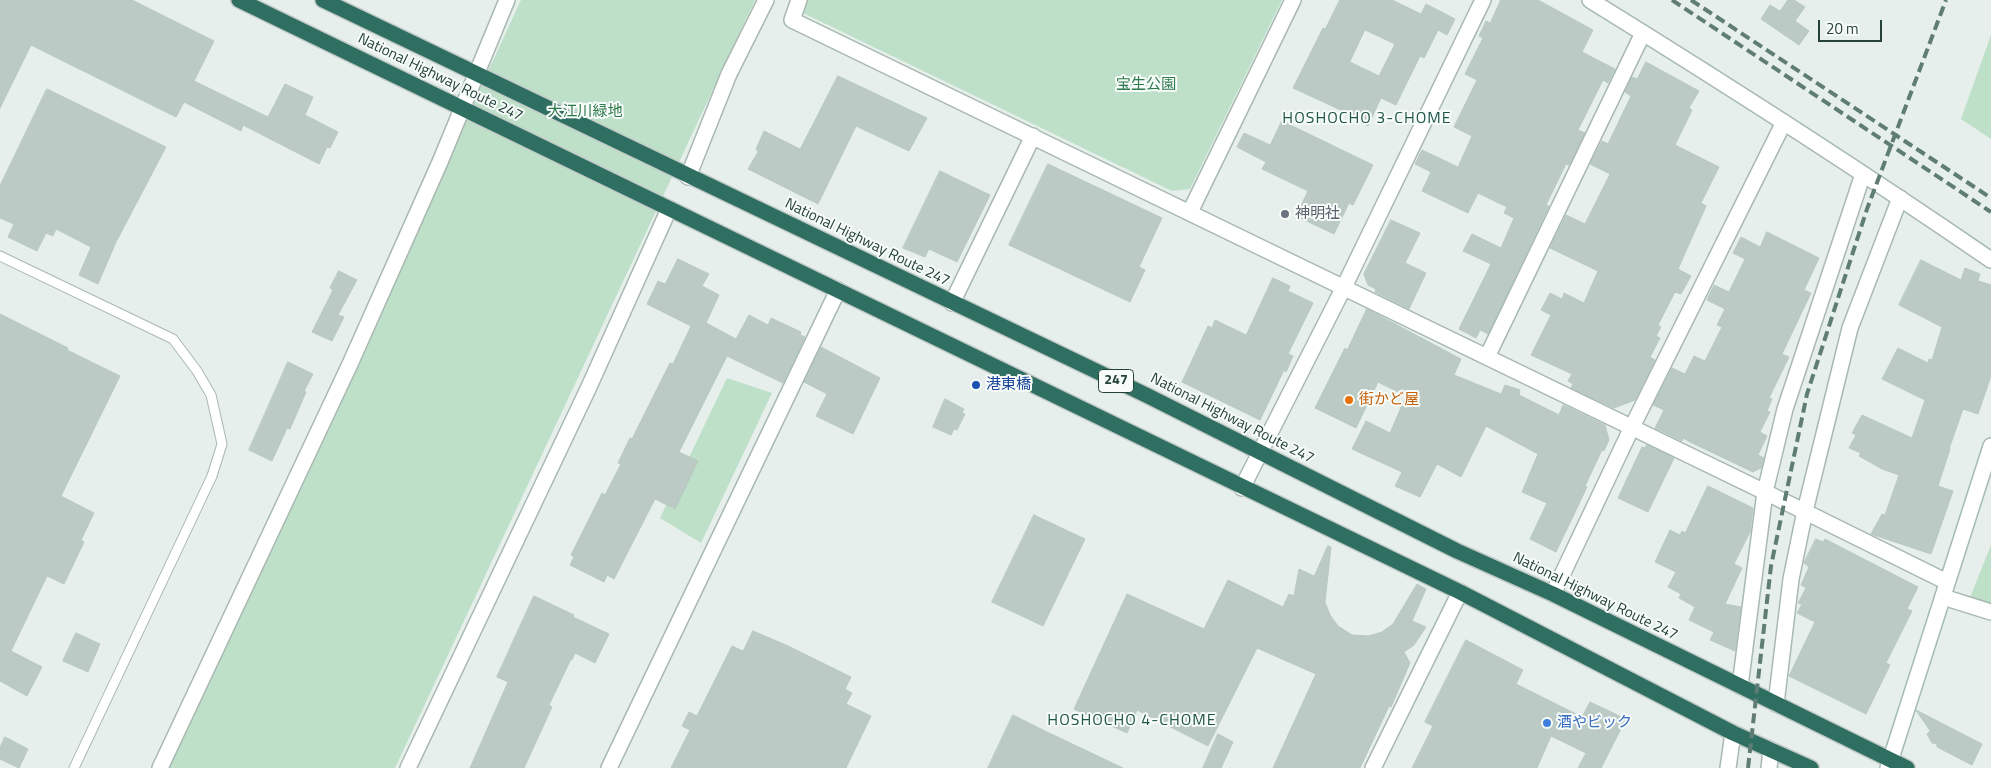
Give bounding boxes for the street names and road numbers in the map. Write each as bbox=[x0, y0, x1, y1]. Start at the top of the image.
street label: National Highway Route 247 bbox=[355, 30, 525, 126]
street label: National Highway Route 247 bbox=[782, 195, 952, 291]
road number: 247 bbox=[1098, 370, 1134, 392]
street label: National Highway Route 247 bbox=[1147, 370, 1317, 468]
street label: National Highway Route 247 bbox=[1510, 549, 1680, 645]

